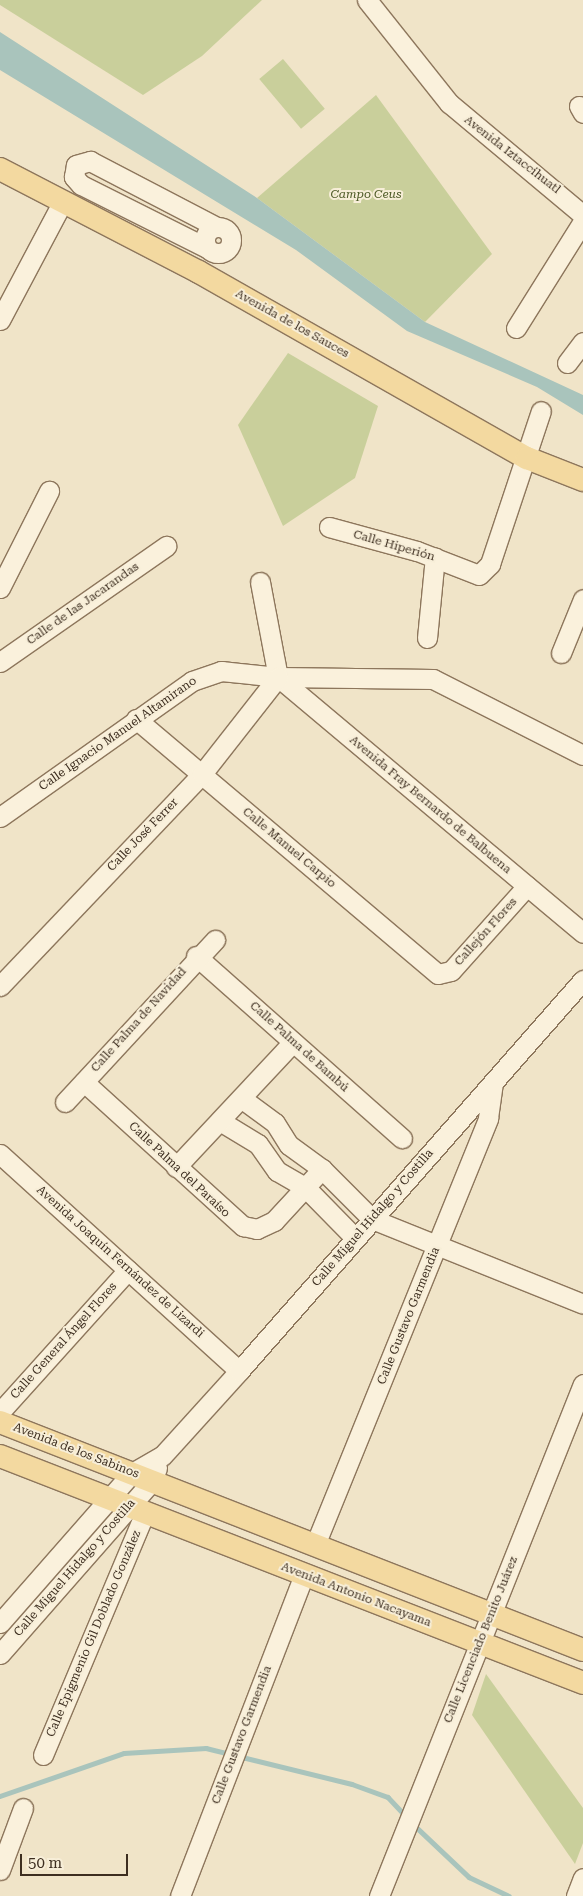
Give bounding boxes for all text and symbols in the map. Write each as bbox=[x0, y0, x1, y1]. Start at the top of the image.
street label: Avenida Iztaccíhuatl bbox=[461, 113, 563, 197]
park label: Campo Ceus bbox=[330, 188, 402, 202]
street label: Avenida de los Sauces bbox=[233, 287, 351, 361]
street label: Calle Hiperión bbox=[352, 527, 436, 565]
street label: Calle de las Jacarandas bbox=[24, 560, 142, 648]
street label: Calle Ignacio Manuel Altamirano bbox=[36, 674, 200, 794]
street label: Avenida Fray Bernardo de Balbuena bbox=[346, 733, 514, 877]
street label: Calle José Ferrer bbox=[105, 796, 181, 874]
street label: Calle Manuel Carpio bbox=[239, 805, 339, 891]
street label: Callejón Flores bbox=[452, 895, 520, 969]
street label: Calle Palma de Navidad bbox=[88, 965, 190, 1075]
street label: Calle Palma de Bambú bbox=[247, 999, 351, 1095]
street label: Calle Palma del Paraíso bbox=[125, 1119, 233, 1221]
street label: Calle Miguel Hidalgo y Costilla bbox=[309, 1146, 437, 1290]
street label: Avenida Joaquín Fernández de Lizardi bbox=[33, 1183, 207, 1341]
street label: Calle Gustavo Garmendia bbox=[375, 1245, 443, 1387]
street label: Calle General Ángel Flores bbox=[8, 1280, 120, 1402]
street label: Avenida de los Sabinos bbox=[11, 1420, 141, 1482]
street label: Calle Miguel Hidalgo y Costilla bbox=[11, 1496, 139, 1640]
street label: Calle Epigmenio Gil Doblado González bbox=[44, 1529, 144, 1739]
street label: Calle Licenciado Benito Juárez bbox=[441, 1555, 521, 1725]
street label: Avenida Antonio Nacayama bbox=[279, 1560, 433, 1630]
street label: Calle Gustavo Garmendia bbox=[209, 1664, 275, 1806]
scale bar bbox=[22, 1844, 130, 1876]
text: 50 m bbox=[28, 1854, 62, 1872]

